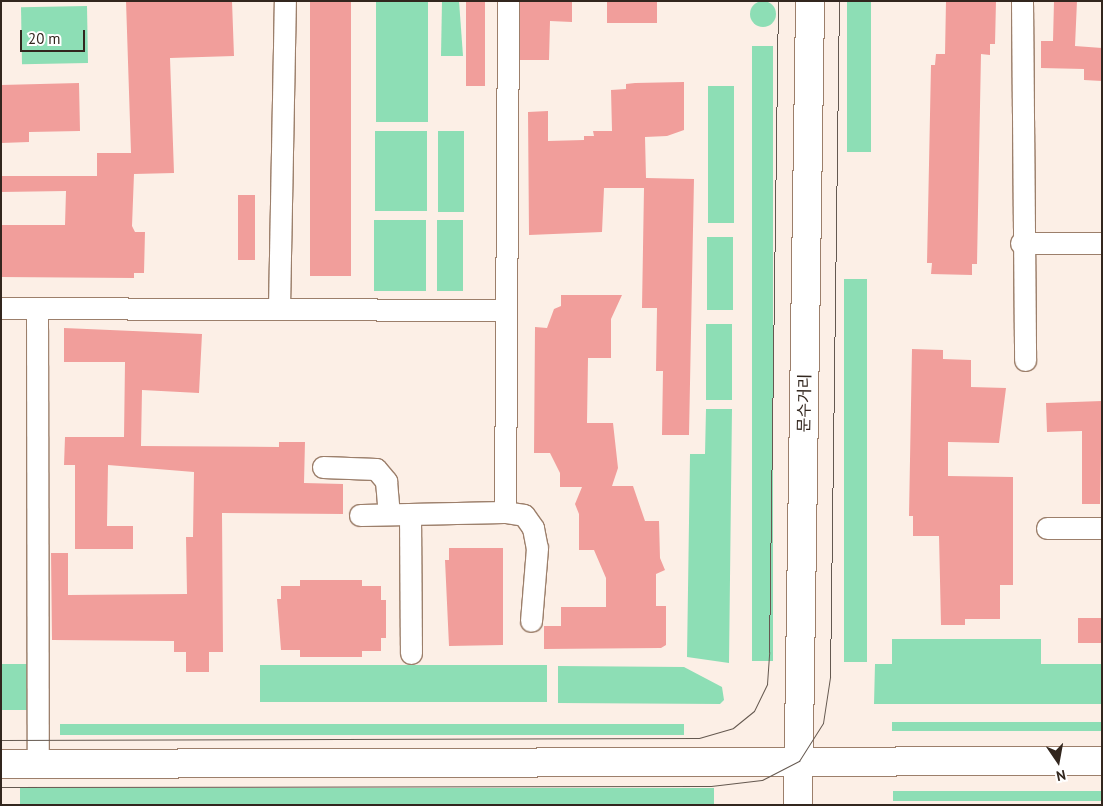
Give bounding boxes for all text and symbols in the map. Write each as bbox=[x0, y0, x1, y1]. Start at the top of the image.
scale bar bbox=[22, 20, 88, 52]
text: 20 m bbox=[28, 29, 61, 48]
street label: 문수거리 bbox=[794, 373, 814, 433]
north arrow bbox=[1033, 736, 1083, 786]
text: N bbox=[1055, 766, 1067, 785]

